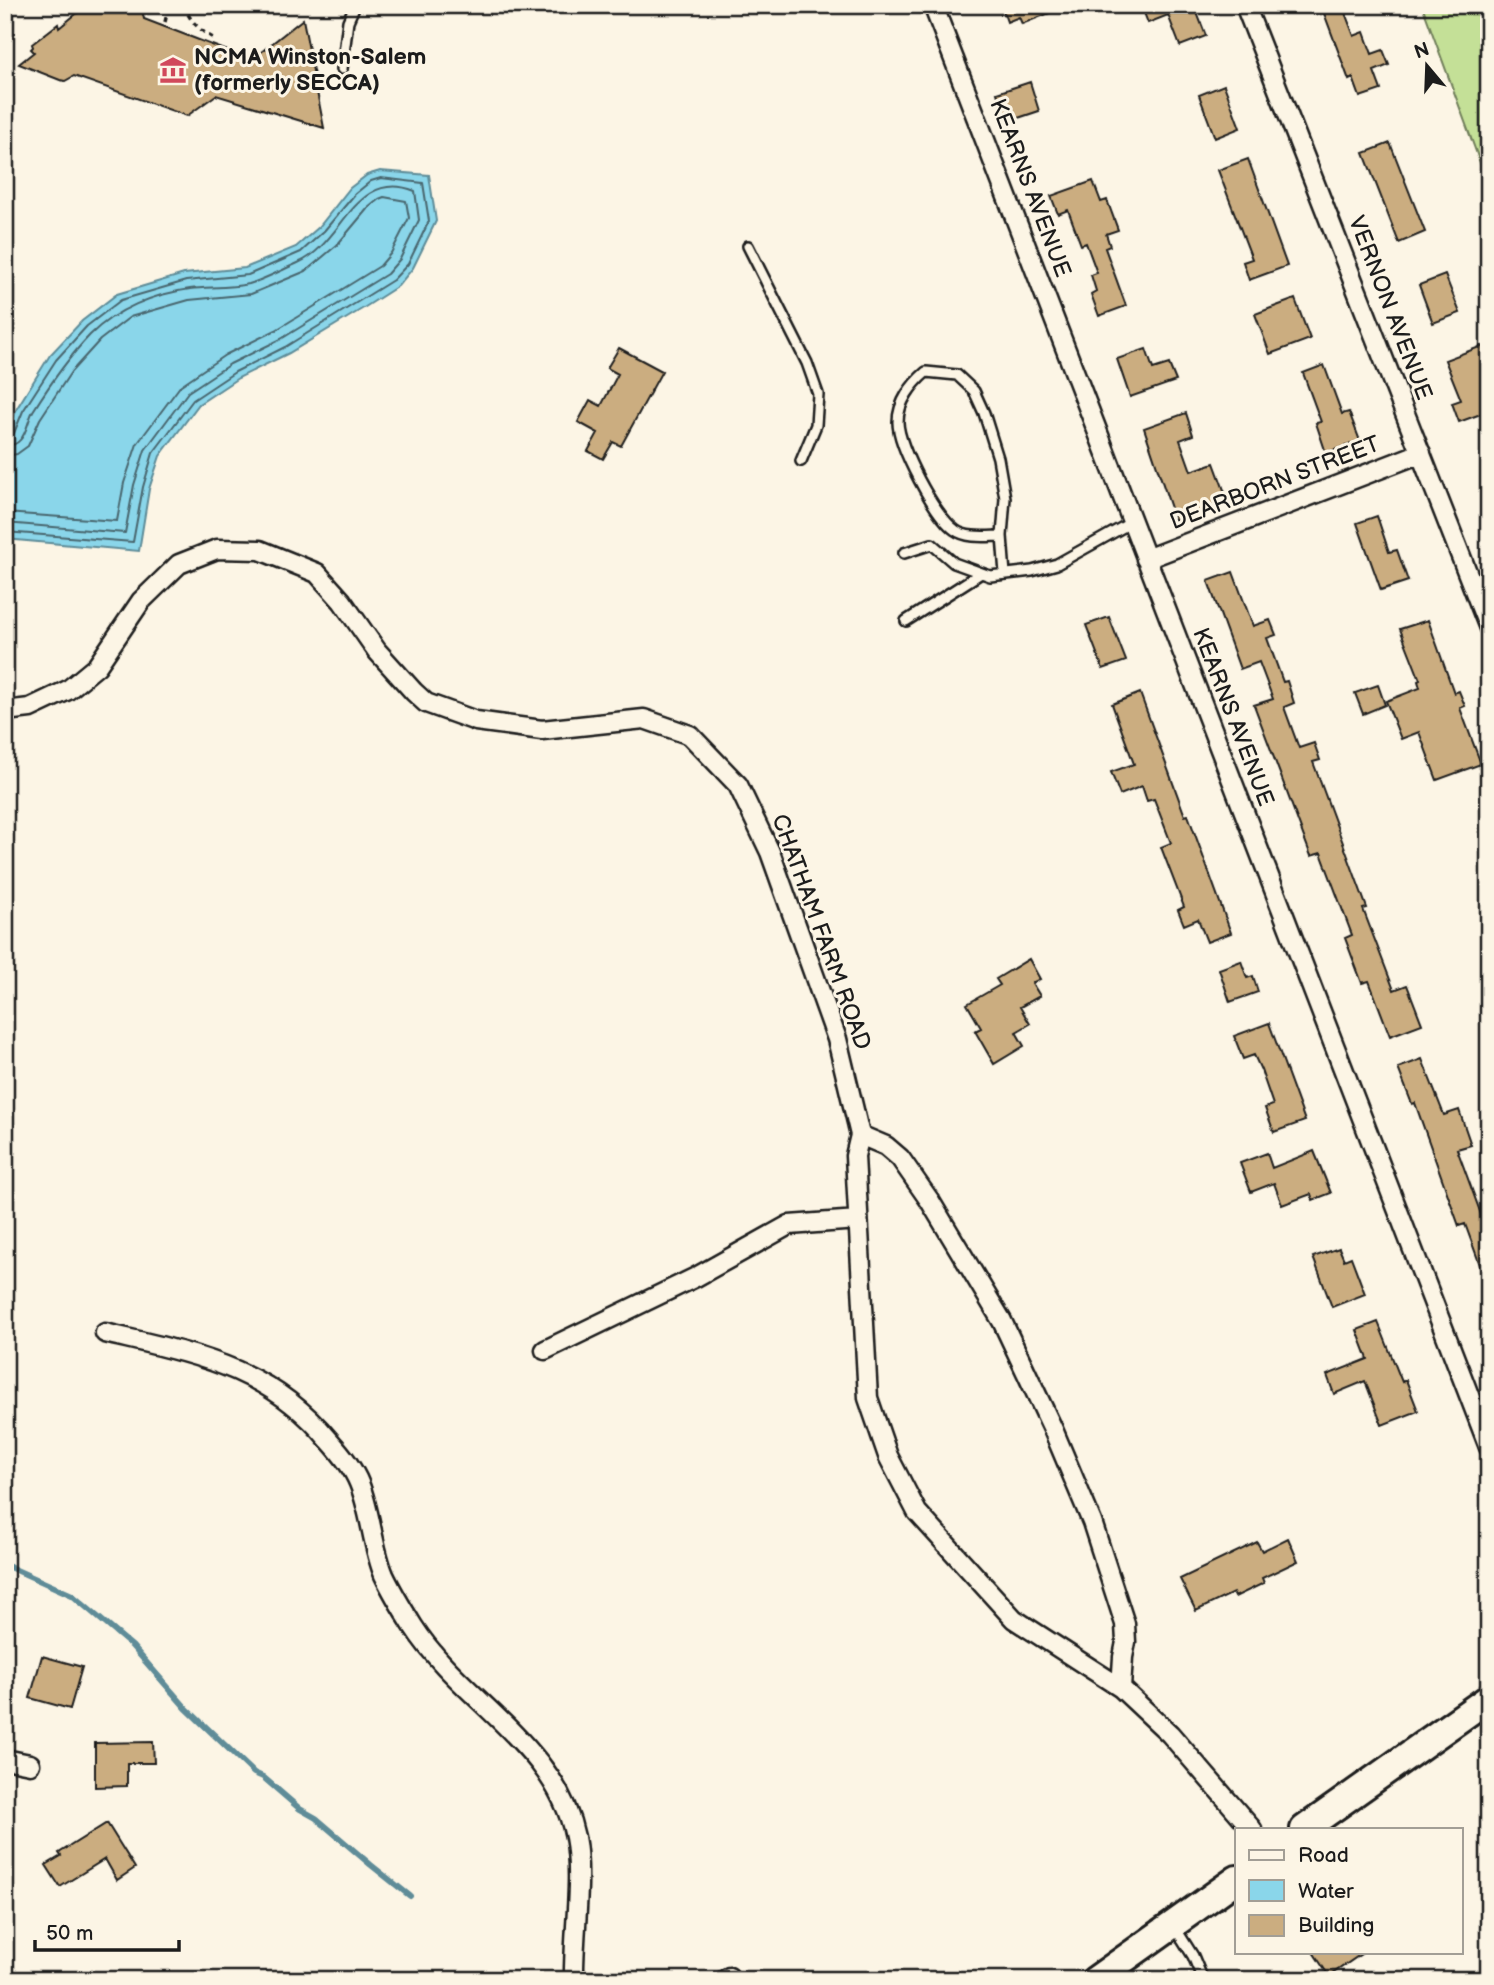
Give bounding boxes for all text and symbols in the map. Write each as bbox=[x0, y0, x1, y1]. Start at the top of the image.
north arrow bbox=[1392, 32, 1462, 102]
text: N bbox=[1411, 38, 1432, 65]
place label: NCMA Winston-Salem (formerly SECCA) bbox=[194, 43, 426, 97]
museum icon: NCMA Winston-Salem (formerly SECCA) bbox=[158, 55, 188, 85]
street label: KEARNS AVENUE bbox=[983, 95, 1077, 281]
street label: VERNON AVENUE bbox=[1342, 212, 1438, 404]
street label: DEARBORN STREET bbox=[1166, 430, 1384, 536]
street label: KEARNS AVENUE bbox=[1186, 624, 1280, 810]
street label: CHATHAM FARM ROAD bbox=[765, 810, 877, 1054]
legend bbox=[1235, 1828, 1462, 1954]
text: Road bbox=[1298, 1843, 1349, 1868]
text: Water bbox=[1298, 1879, 1354, 1904]
scale bar bbox=[35, 1908, 178, 1952]
text: Building bbox=[1298, 1913, 1374, 1938]
text: 50 m bbox=[46, 1921, 93, 1946]

